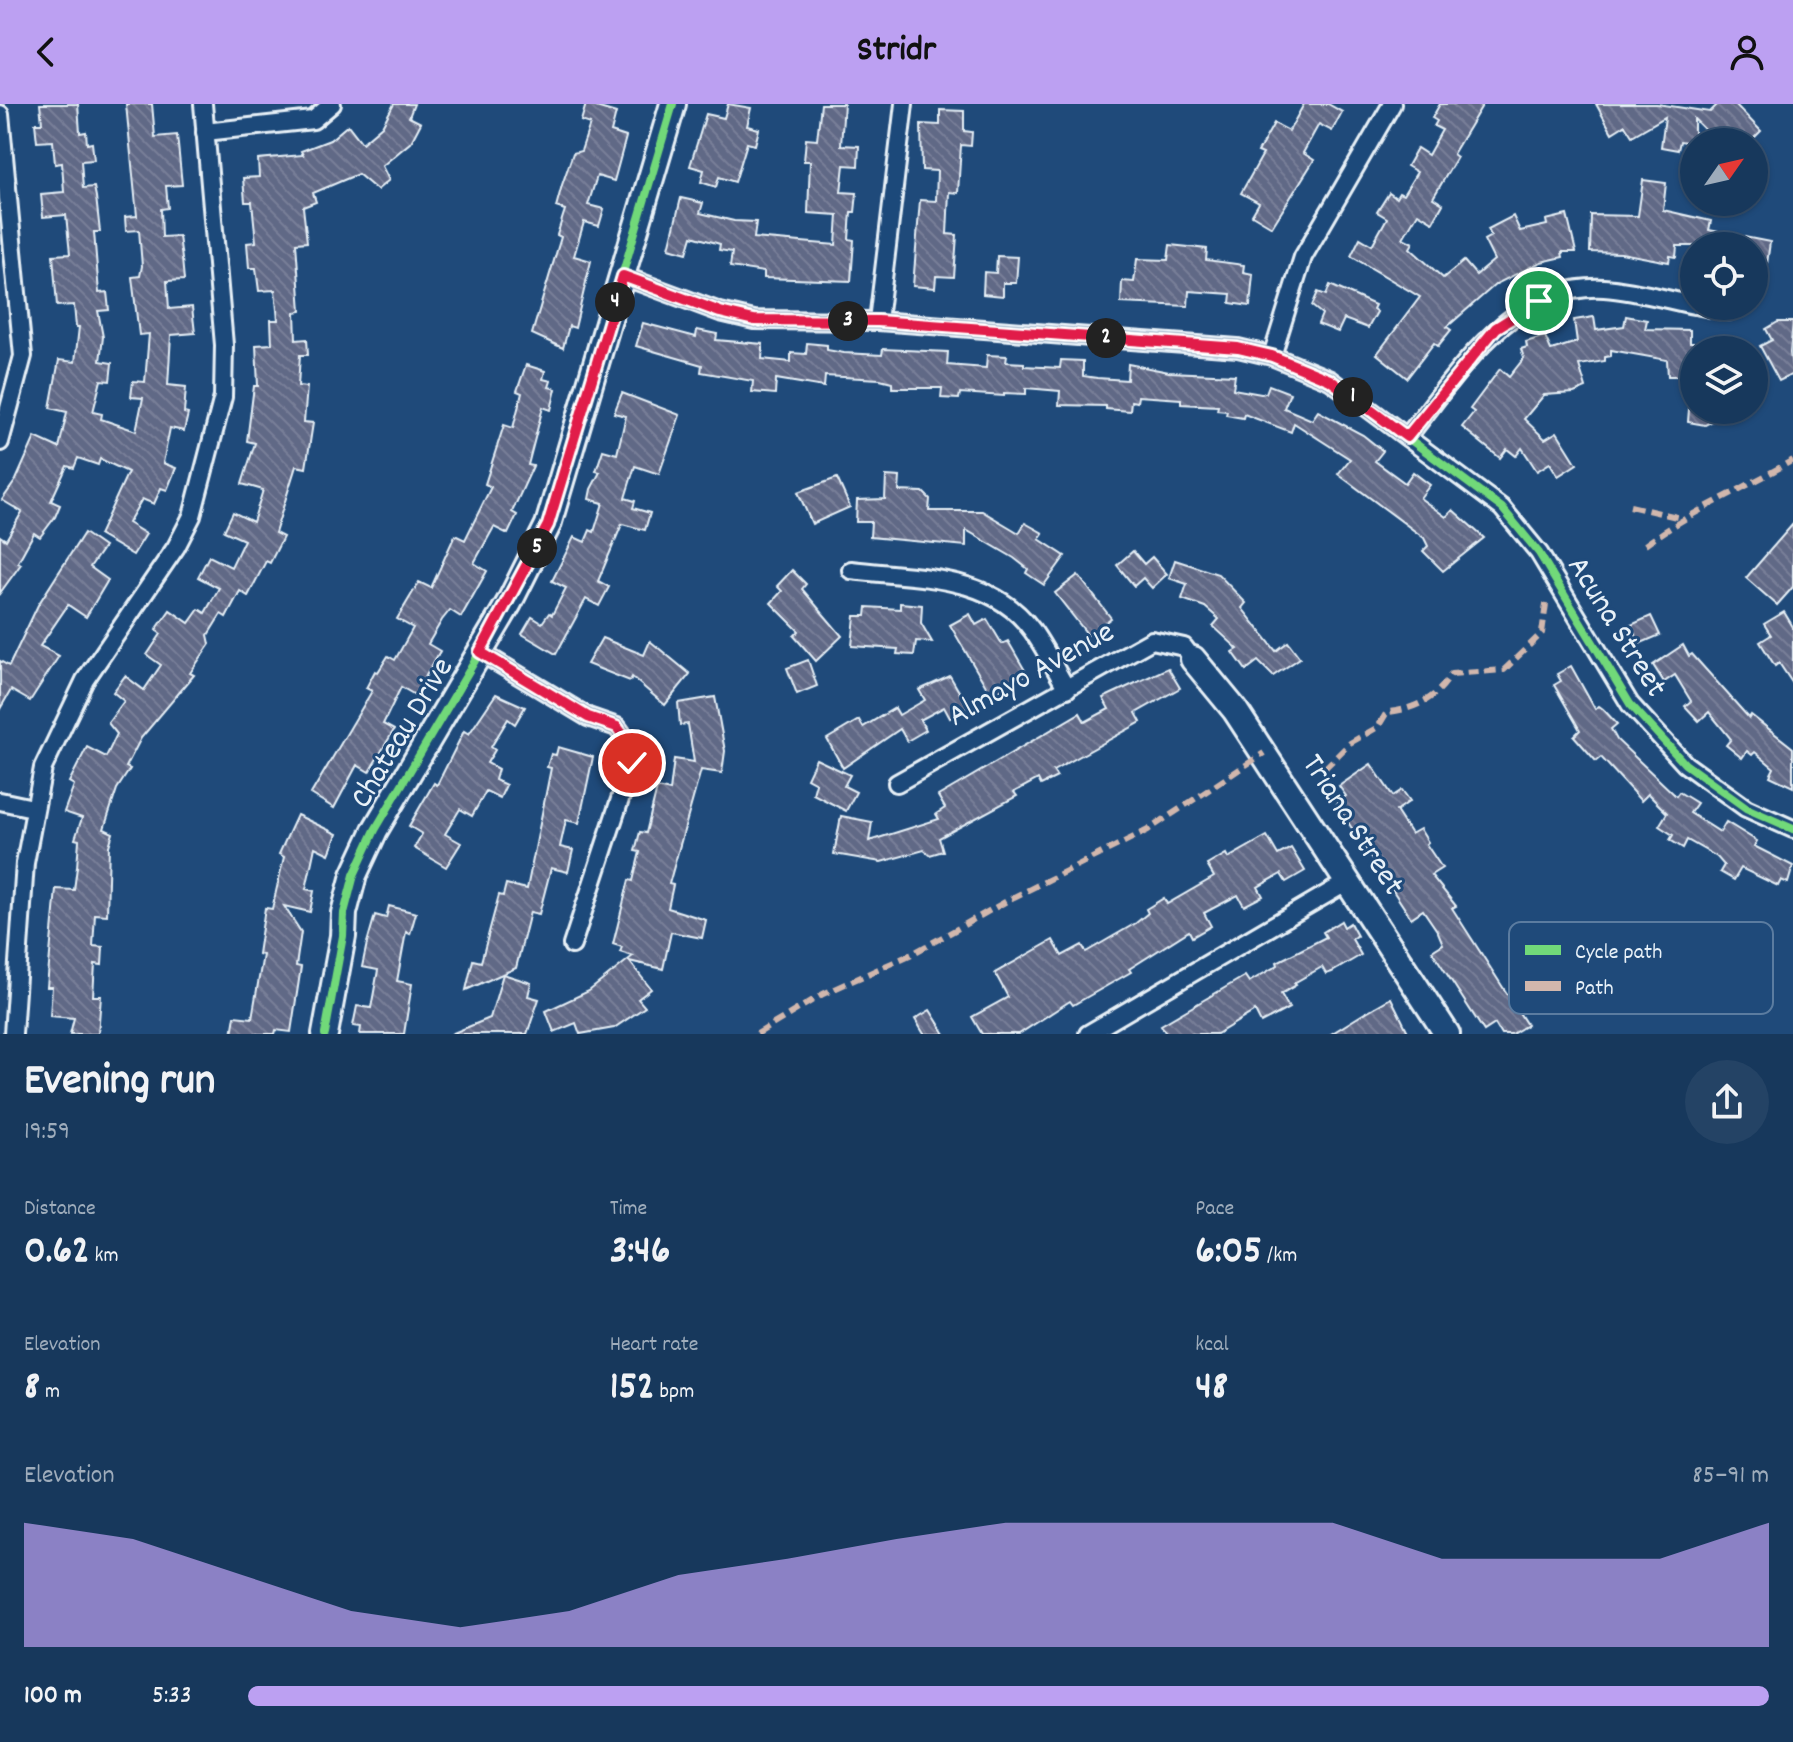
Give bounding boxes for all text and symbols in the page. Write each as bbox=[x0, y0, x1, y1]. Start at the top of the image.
text: Stridr bbox=[857, 26, 936, 78]
icon: back bbox=[24, 30, 68, 74]
icon: person bbox=[1725, 30, 1769, 74]
north arrow bbox=[1680, 128, 1768, 216]
map controls bbox=[1680, 128, 1768, 424]
button: locate bbox=[1680, 232, 1768, 320]
pin bbox=[1505, 267, 1573, 335]
icon: arrive bbox=[1517, 279, 1561, 323]
pin: 4 bbox=[595, 282, 635, 322]
text: 4 bbox=[610, 286, 620, 317]
pin: 3 bbox=[828, 301, 868, 341]
text: 3 bbox=[843, 305, 853, 336]
pin: 2 bbox=[1086, 318, 1126, 358]
text: 2 bbox=[1101, 322, 1111, 353]
button: layers bbox=[1680, 336, 1768, 424]
pin: 1 bbox=[1333, 377, 1373, 417]
text: 1 bbox=[1351, 381, 1355, 412]
pin: 5 bbox=[517, 528, 557, 568]
text: 5 bbox=[532, 532, 542, 563]
street label: Acuna Street bbox=[1553, 548, 1677, 708]
street label: Almayo Avenue bbox=[940, 611, 1124, 741]
street label: Chateau Drive bbox=[341, 650, 467, 818]
pin bbox=[598, 729, 666, 797]
icon: check bbox=[610, 741, 654, 785]
street label: Triana Street bbox=[1288, 746, 1414, 906]
legend bbox=[1509, 922, 1773, 1014]
text: Cycle path bbox=[1575, 938, 1662, 969]
text: Path bbox=[1575, 974, 1614, 1005]
text: Evening run bbox=[24, 1052, 215, 1115]
button: share bbox=[1685, 1060, 1769, 1144]
text: 19:59 bbox=[24, 1114, 70, 1151]
text: Distance bbox=[24, 1194, 96, 1225]
text: Time bbox=[610, 1194, 647, 1225]
text: Pace bbox=[1195, 1194, 1234, 1225]
text: 0.62 bbox=[24, 1225, 90, 1282]
text: 3:46 bbox=[610, 1225, 670, 1282]
text: 6:05 bbox=[1195, 1225, 1262, 1282]
text: km bbox=[90, 1241, 119, 1272]
text: /km bbox=[1262, 1241, 1297, 1272]
text: Elevation bbox=[24, 1330, 101, 1361]
text: Heart rate bbox=[610, 1330, 699, 1361]
text: kcal bbox=[1195, 1330, 1229, 1361]
text: 8 bbox=[24, 1361, 40, 1418]
text: 152 bbox=[610, 1361, 654, 1418]
text: 48 bbox=[1195, 1361, 1228, 1418]
text: m bbox=[40, 1377, 60, 1408]
text: bpm bbox=[654, 1377, 694, 1408]
text: Elevation bbox=[24, 1458, 114, 1495]
text: 85–91 m bbox=[1692, 1458, 1769, 1495]
text: 100 m bbox=[24, 1678, 82, 1715]
text: 5:33 bbox=[152, 1678, 191, 1715]

